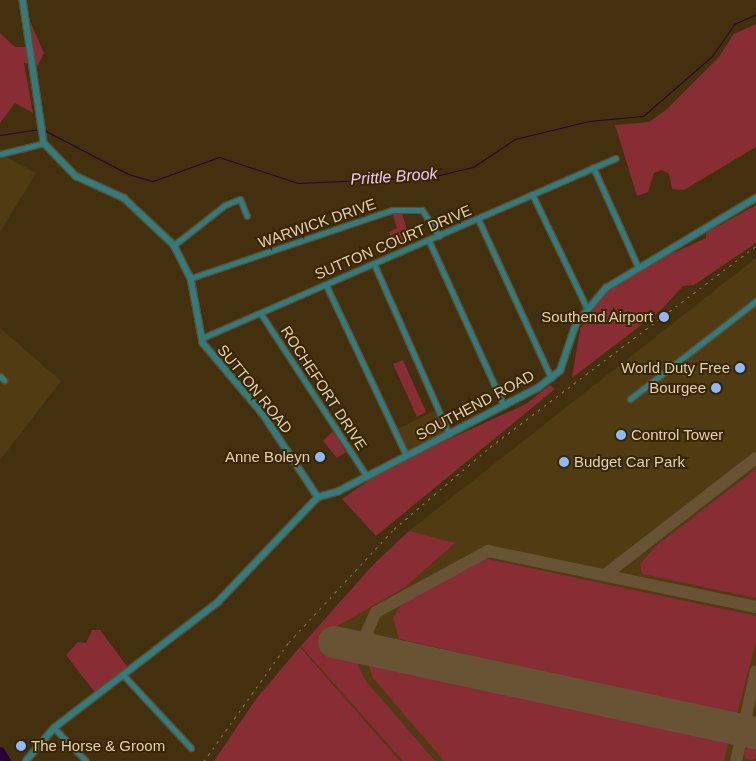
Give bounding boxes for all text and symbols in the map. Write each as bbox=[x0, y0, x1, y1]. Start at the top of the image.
water label: Prittle Brook bbox=[350, 164, 438, 190]
street label: WARWICK DRIVE bbox=[256, 194, 378, 252]
street label: SUTTON COURT DRIVE bbox=[312, 201, 474, 283]
place label: Southend Airport bbox=[540, 308, 653, 326]
marker: Southend Airport bbox=[657, 310, 671, 324]
street label: ROCHEFORT DRIVE bbox=[277, 322, 371, 454]
street label: SUTTON ROAD bbox=[214, 341, 296, 437]
place label: World Duty Free bbox=[621, 359, 730, 377]
marker: World Duty Free bbox=[734, 362, 746, 374]
street label: SOUTHEND ROAD bbox=[413, 366, 537, 444]
place label: Bourgee bbox=[649, 379, 706, 397]
marker: Bourgee bbox=[710, 382, 722, 394]
place label: Control Tower bbox=[631, 426, 724, 444]
marker: Control Tower bbox=[615, 429, 627, 441]
place label: Anne Boleyn bbox=[225, 448, 310, 466]
marker: Anne Boleyn bbox=[314, 451, 326, 463]
place label: Budget Car Park bbox=[574, 453, 685, 471]
marker: Budget Car Park bbox=[558, 456, 570, 468]
place label: The Horse & Groom bbox=[31, 737, 165, 755]
marker: The Horse & Groom bbox=[15, 740, 27, 752]

